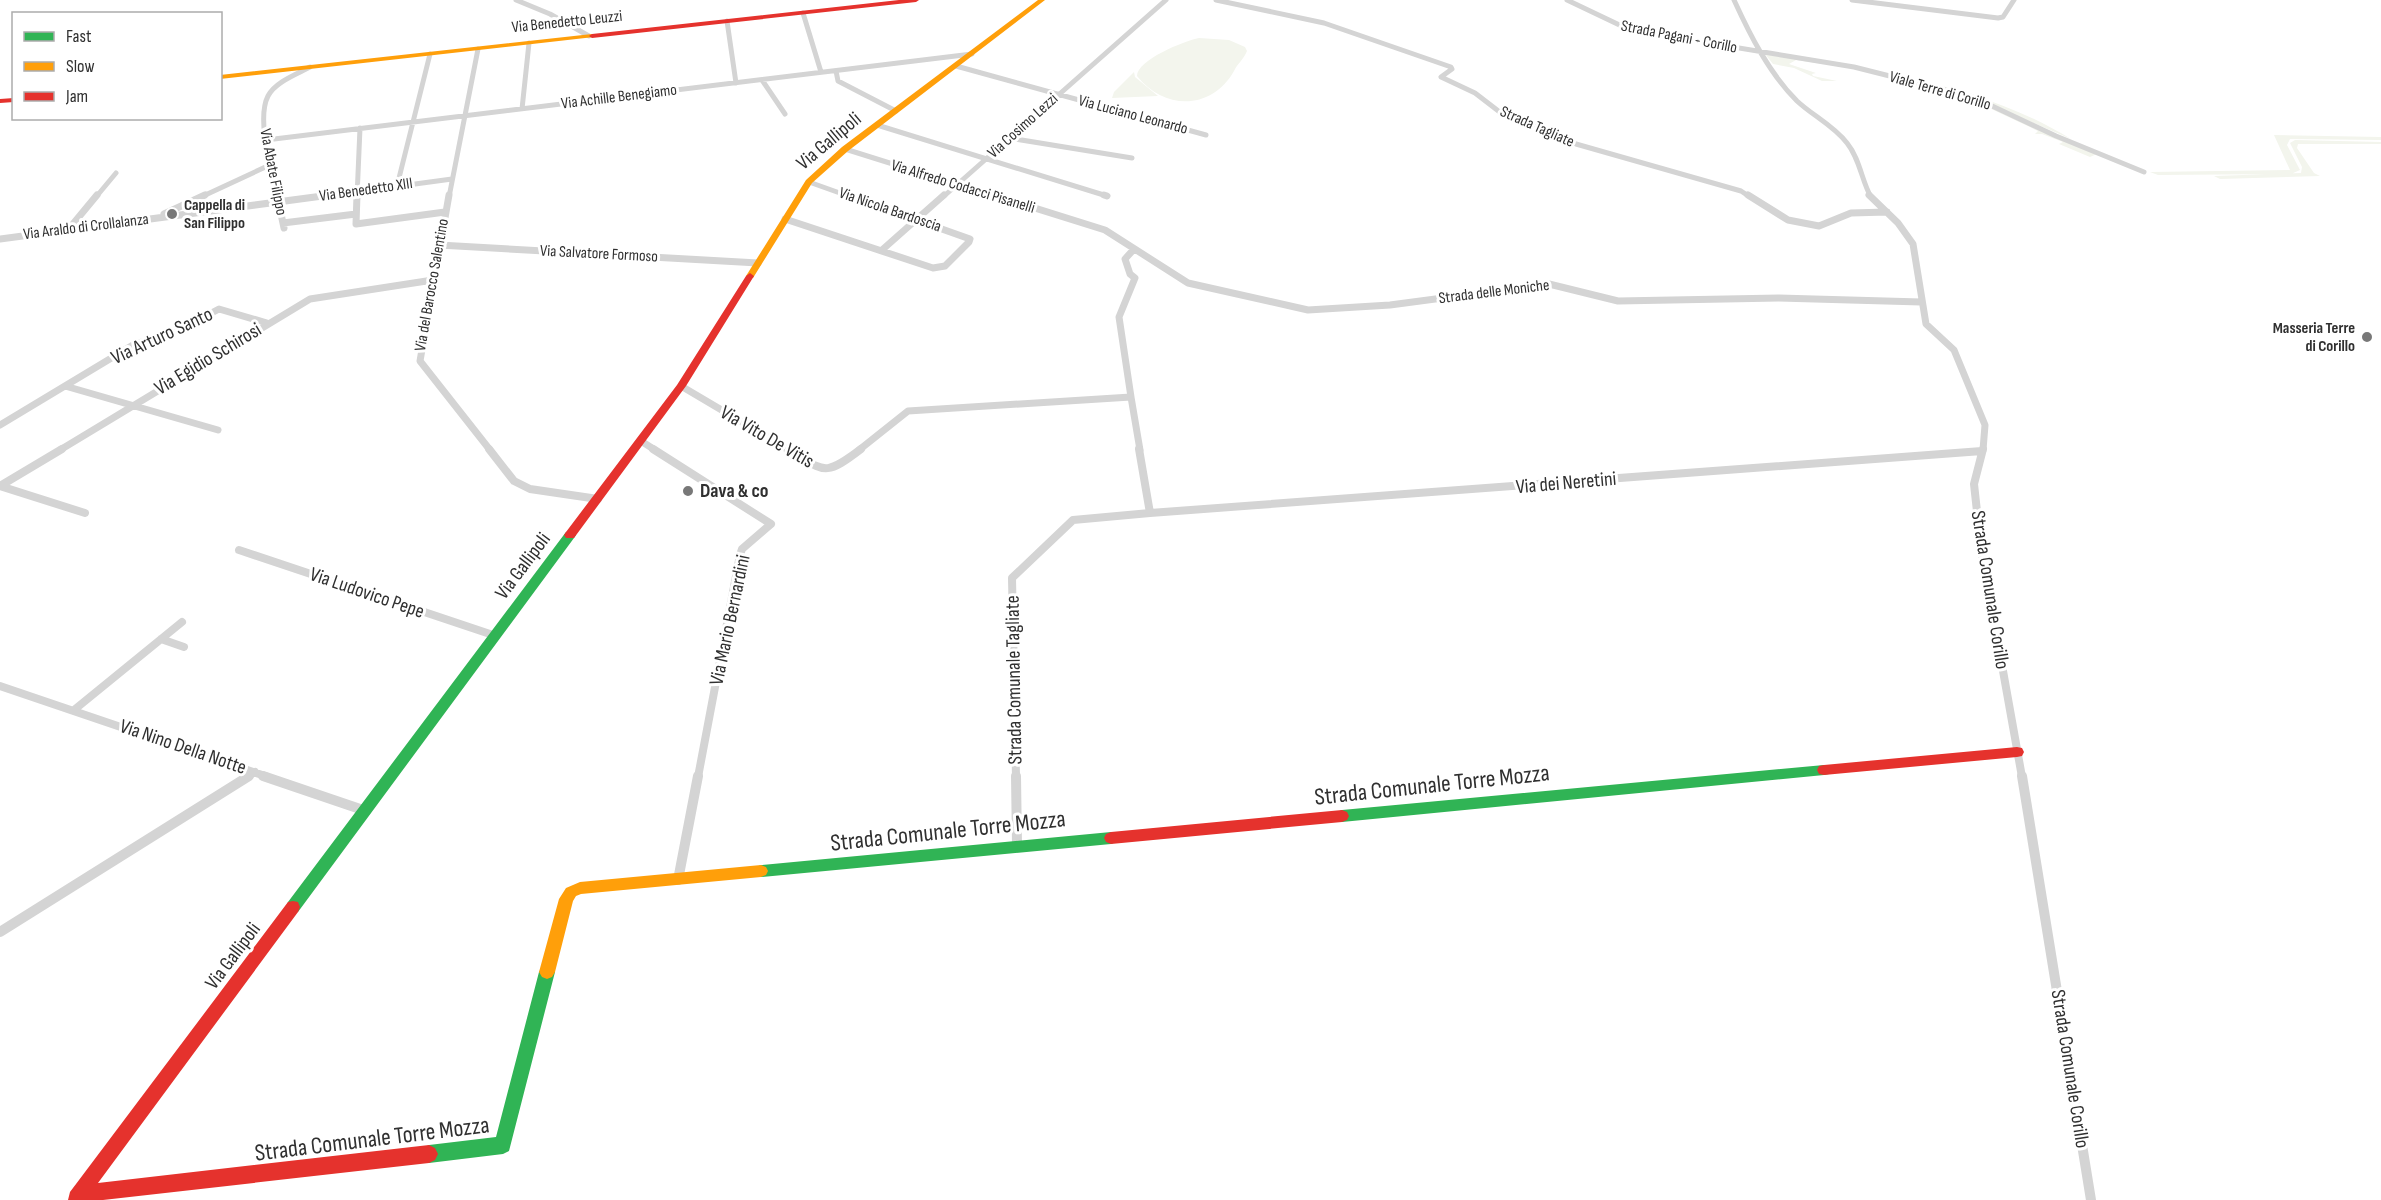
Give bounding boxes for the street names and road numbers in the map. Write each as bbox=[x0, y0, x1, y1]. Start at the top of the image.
street label: Via Benedetto Leuzzi bbox=[511, 7, 623, 37]
street label: Strada Pagani - Corillo bbox=[1619, 16, 1739, 58]
street label: Viale Terre di Corillo bbox=[1887, 67, 1993, 115]
street label: Via Achille Benegiamo bbox=[560, 80, 678, 114]
street label: Via Cosimo Lezzi bbox=[984, 89, 1062, 162]
street label: Via Luciano Leonardo bbox=[1076, 91, 1190, 139]
street label: Strada Tagliate bbox=[1497, 102, 1577, 152]
street label: Via Gallipoli bbox=[792, 107, 866, 175]
street label: Via Abate Filippo bbox=[255, 127, 291, 217]
street label: Via Alfredo Codacci Pisanelli bbox=[889, 156, 1037, 218]
street label: Via Benedetto XIII bbox=[318, 174, 414, 206]
street label: Via Nicola Bardoscia bbox=[836, 184, 944, 236]
street label: Via Araldo di Crollalanza bbox=[22, 210, 150, 244]
street label: Via del Barocco Salentino bbox=[411, 217, 453, 353]
street label: Via Salvatore Formoso bbox=[540, 241, 658, 267]
street label: Strada delle Moniche bbox=[1438, 276, 1550, 308]
street label: Via Arturo Santo bbox=[107, 302, 217, 370]
street label: Via Egidio Schirosi bbox=[150, 318, 266, 400]
street label: Via Vito De Vitis bbox=[716, 400, 818, 474]
street label: Via dei Neretini bbox=[1515, 467, 1617, 499]
street label: Strada Comunale Corillo bbox=[1966, 509, 2014, 671]
street label: Via Gallipoli bbox=[490, 528, 556, 604]
street label: Via Mario Bernardini bbox=[704, 553, 756, 687]
street label: Via Ludovico Pepe bbox=[307, 562, 427, 624]
street label: Strada Comunale Tagliate bbox=[1001, 595, 1027, 765]
street label: Via Nino Della Notte bbox=[117, 714, 249, 780]
street label: Strada Comunale Torre Mozza bbox=[1313, 758, 1551, 812]
street label: Strada Comunale Torre Mozza bbox=[829, 804, 1067, 858]
street label: Via Gallipoli bbox=[200, 918, 266, 994]
street label: Strada Comunale Corillo bbox=[2046, 988, 2094, 1150]
street label: Strada Comunale Torre Mozza bbox=[253, 1110, 491, 1168]

